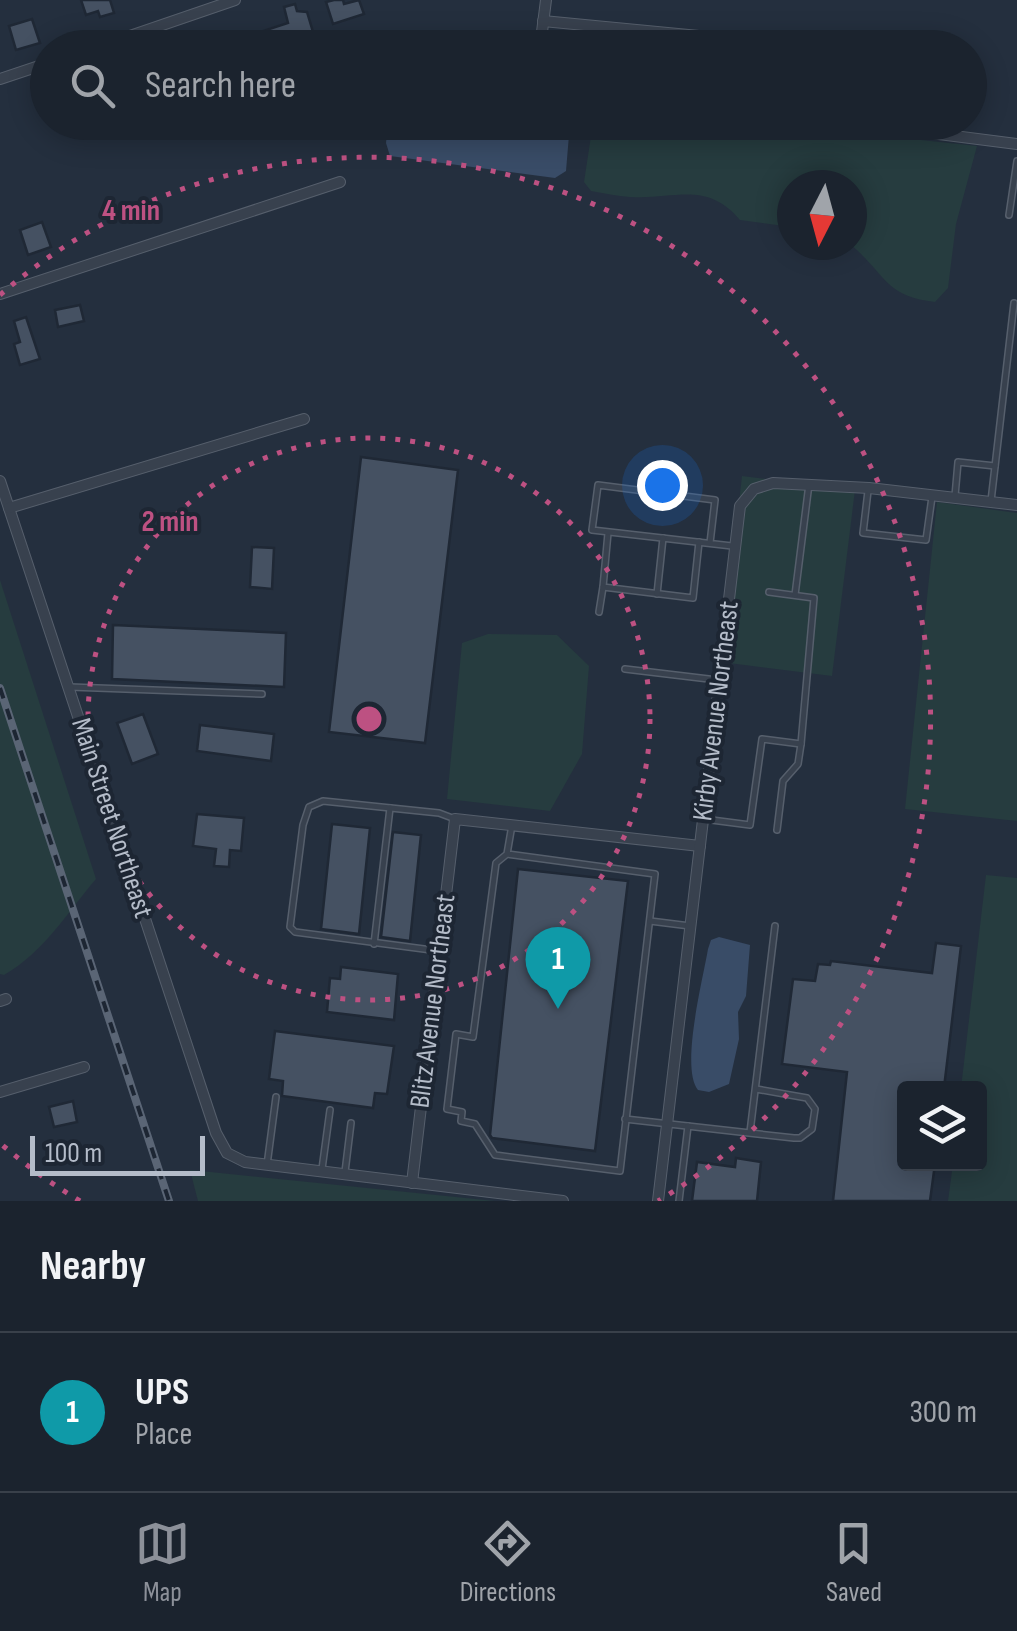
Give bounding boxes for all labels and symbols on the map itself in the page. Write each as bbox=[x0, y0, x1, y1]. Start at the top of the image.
north arrow bbox=[777, 170, 867, 260]
text: 4 min bbox=[102, 193, 160, 229]
your location bbox=[637, 460, 688, 511]
text: 2 min bbox=[141, 504, 199, 540]
street label: Kirby Avenue Northeast bbox=[686, 599, 746, 823]
centre of rings bbox=[351, 701, 387, 737]
street label: Main Street Northeast bbox=[64, 714, 160, 922]
street label: Blitz Avenue Northeast bbox=[404, 892, 462, 1110]
pin: 1 bbox=[526, 926, 590, 1009]
scale bar bbox=[30, 1131, 205, 1176]

